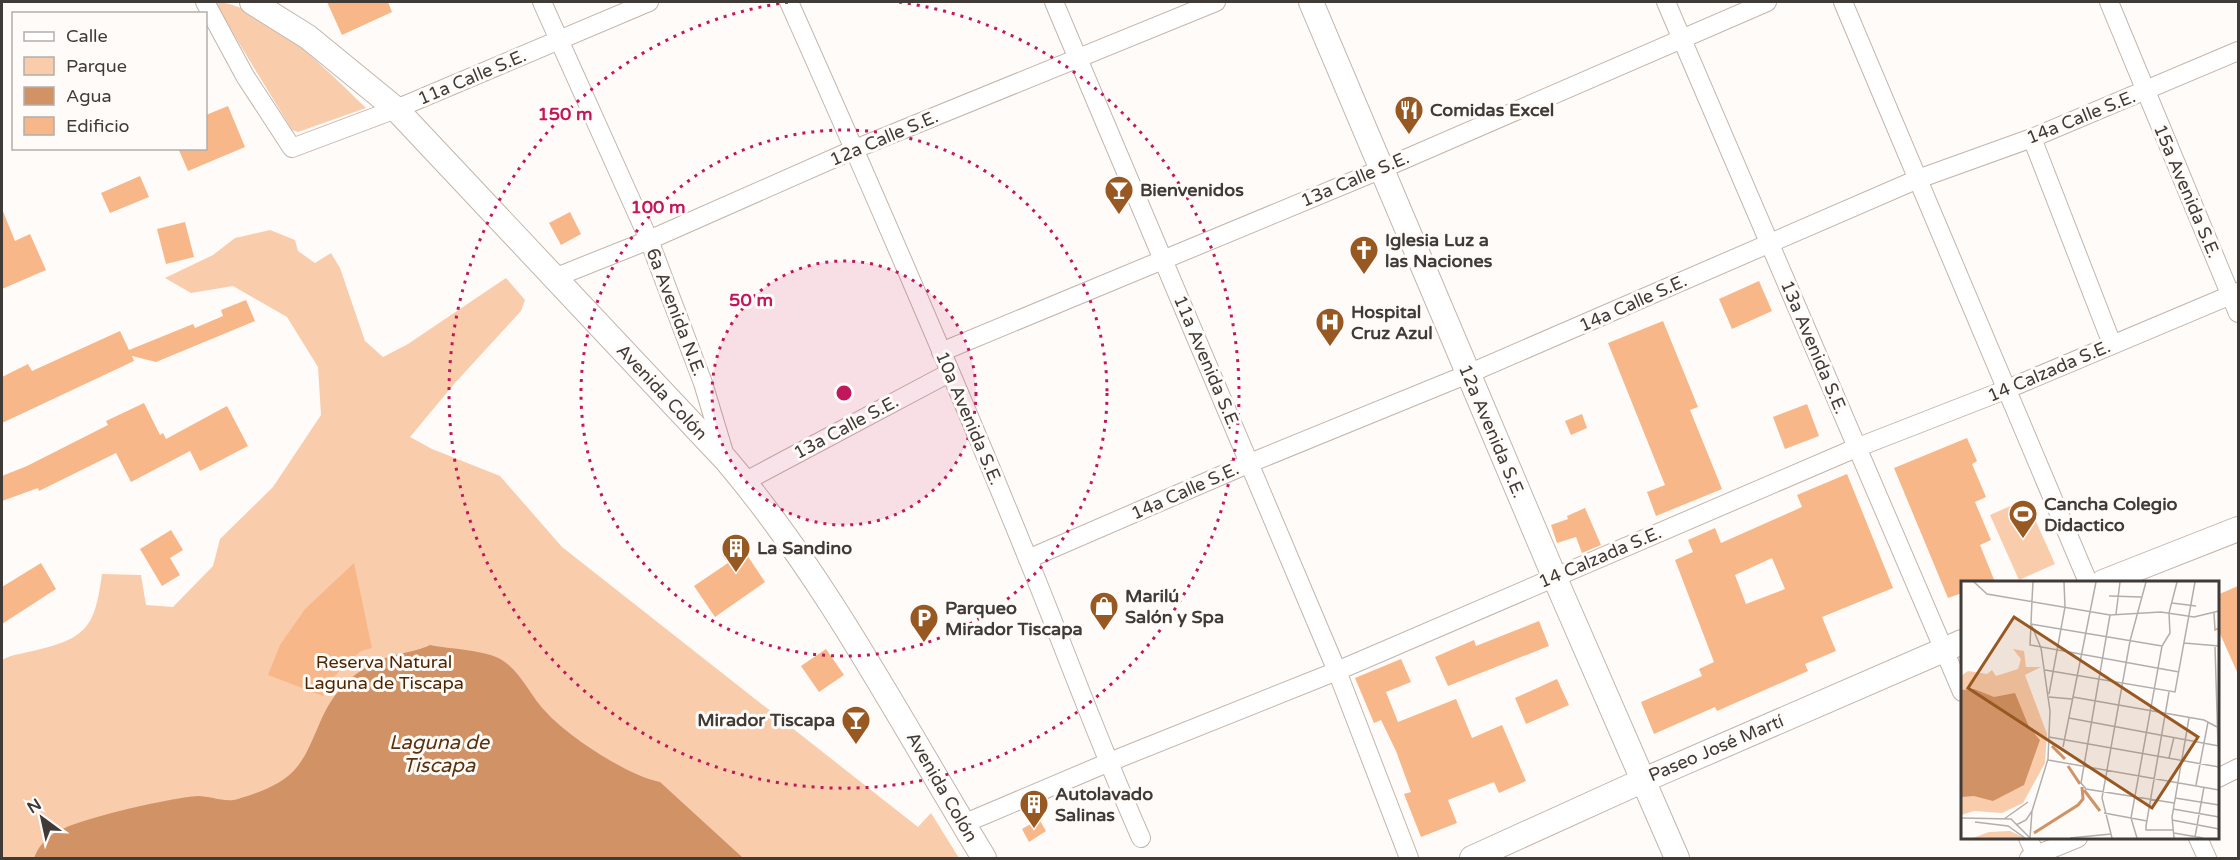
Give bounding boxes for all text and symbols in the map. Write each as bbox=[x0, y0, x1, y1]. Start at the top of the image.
legend bbox=[12, 12, 207, 150]
text: Calle bbox=[66, 25, 108, 47]
street label: 11a Calle S.E. bbox=[414, 44, 530, 110]
text: Parque bbox=[66, 55, 127, 77]
text: Agua bbox=[66, 85, 112, 107]
street label: 14a Calle S.E. bbox=[2023, 85, 2139, 149]
restaurant icon: Comidas Excel bbox=[1393, 94, 1425, 136]
place label: Comidas Excel bbox=[1430, 99, 1554, 121]
text: 150 m bbox=[537, 103, 593, 125]
street label: 12a Calle S.E. bbox=[826, 105, 942, 171]
text: Edificio bbox=[66, 115, 130, 137]
street label: 15a Avenida S.E. bbox=[2149, 121, 2225, 261]
street label: 13a Calle S.E. bbox=[1297, 146, 1413, 212]
bar icon: Bienvenidos bbox=[1103, 174, 1135, 216]
place label: Bienvenidos bbox=[1140, 179, 1244, 201]
text: 100 m bbox=[630, 196, 686, 218]
place label: Iglesia Luz a las Naciones bbox=[1385, 229, 1493, 272]
church icon: Iglesia Luz a las Naciones bbox=[1348, 234, 1380, 276]
street label: 6a Avenida N.E. bbox=[641, 245, 711, 379]
street label: 14a Calle S.E. bbox=[1576, 269, 1690, 337]
street label: 13a Avenida S.E. bbox=[1776, 277, 1852, 417]
text: 50 m bbox=[729, 289, 773, 311]
street label: 11a Avenida S.E. bbox=[1169, 292, 1245, 432]
place label: Hospital Cruz Azul bbox=[1351, 301, 1433, 344]
hospital icon: Hospital Cruz Azul bbox=[1314, 306, 1346, 348]
street label: 14 Calzada S.E. bbox=[1984, 335, 2114, 407]
street label: Avenida Colón bbox=[612, 339, 712, 445]
street label: 10a Avenida S.E. bbox=[931, 348, 1007, 488]
street label: 12a Avenida S.E. bbox=[1454, 361, 1530, 501]
centre of rings bbox=[834, 383, 854, 403]
street label: 13a Calle S.E. bbox=[790, 390, 902, 464]
street label: 14a Calle S.E. bbox=[1128, 457, 1242, 525]
place label: Cancha Colegio Didactico bbox=[2044, 493, 2178, 536]
sports icon: Cancha Colegio Didactico bbox=[2007, 498, 2039, 540]
street label: 14 Calzada S.E. bbox=[1535, 521, 1665, 593]
building icon: La Sandino bbox=[720, 532, 752, 574]
place label: La Sandino bbox=[757, 537, 852, 559]
inset map bbox=[1961, 581, 2219, 839]
place label: Marilú Salón y Spa bbox=[1125, 585, 1224, 628]
shop icon: Marilú Salón y Spa bbox=[1088, 590, 1120, 632]
place label: Parqueo Mirador Tiscapa bbox=[945, 597, 1083, 640]
parking icon: Parqueo Mirador Tiscapa bbox=[908, 602, 940, 644]
park label: Reserva Natural Laguna de Tiscapa bbox=[304, 651, 464, 694]
bar icon: Mirador Tiscapa bbox=[840, 704, 872, 746]
place label: Mirador Tiscapa bbox=[697, 709, 835, 731]
street label: Paseo José Martí bbox=[1645, 709, 1787, 786]
street label: Avenida Colón bbox=[902, 728, 982, 846]
water label: Laguna de Tiscapa bbox=[389, 731, 491, 778]
place label: Autolavado Salinas bbox=[1055, 783, 1153, 826]
north arrow bbox=[12, 788, 72, 848]
building icon: Autolavado Salinas bbox=[1018, 788, 1050, 830]
text: N bbox=[24, 794, 45, 818]

